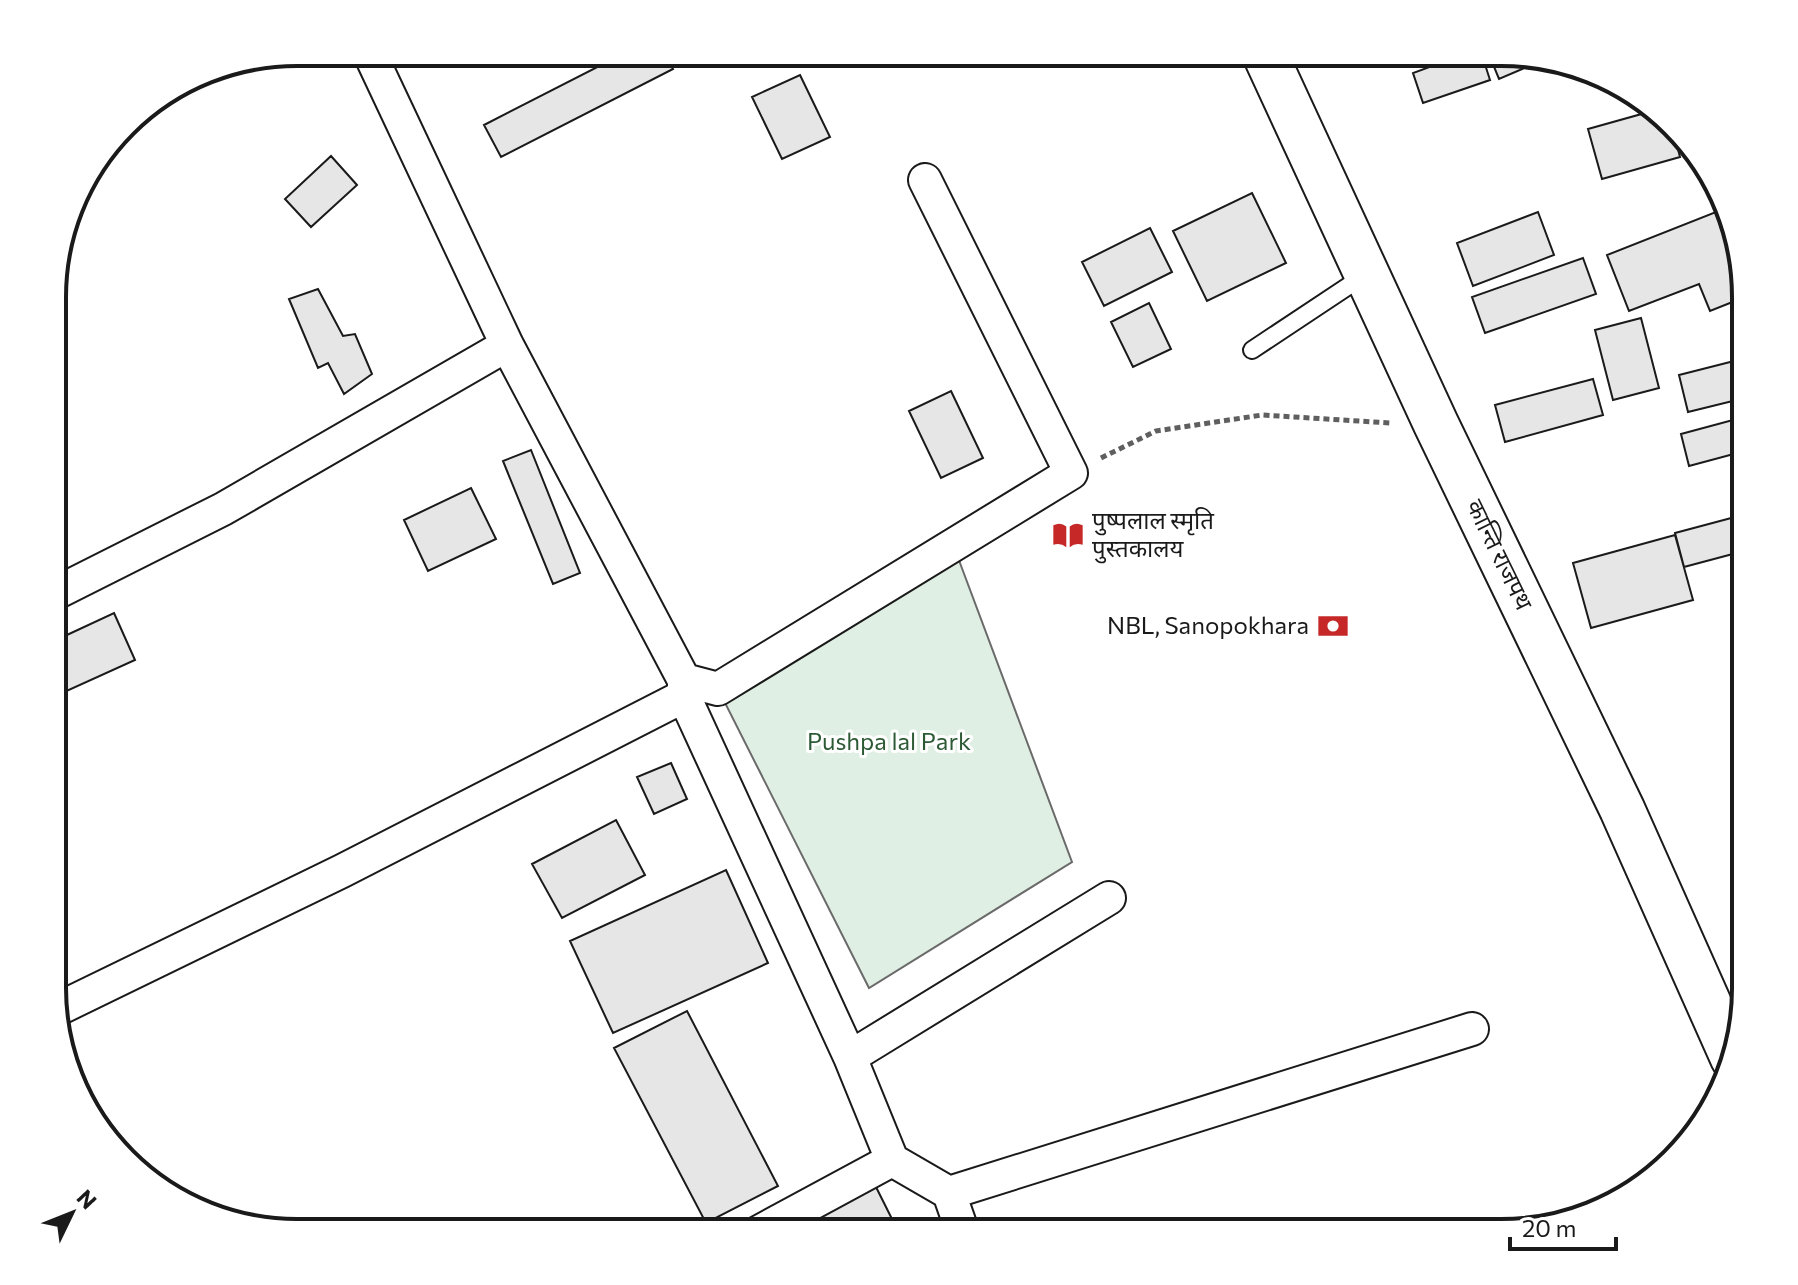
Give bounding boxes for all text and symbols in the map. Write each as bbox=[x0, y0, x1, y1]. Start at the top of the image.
street label: कान्ति राजपथ bbox=[1461, 494, 1540, 615]
place label: पुष्पलाल स्मृति पुस्तकालय bbox=[1092, 505, 1215, 564]
library icon: पुष्पलाल स्मृति पुस्तकालय bbox=[1051, 518, 1085, 552]
bank icon: NBL, Sanopokhara bbox=[1316, 609, 1350, 643]
place label: NBL, Sanopokhara bbox=[1107, 610, 1309, 639]
park label: Pushpa lal Park bbox=[807, 726, 971, 755]
north arrow bbox=[32, 1173, 112, 1253]
text: N bbox=[71, 1184, 102, 1214]
scale bar bbox=[1510, 1201, 1616, 1251]
text: 20 m bbox=[1522, 1213, 1576, 1242]

